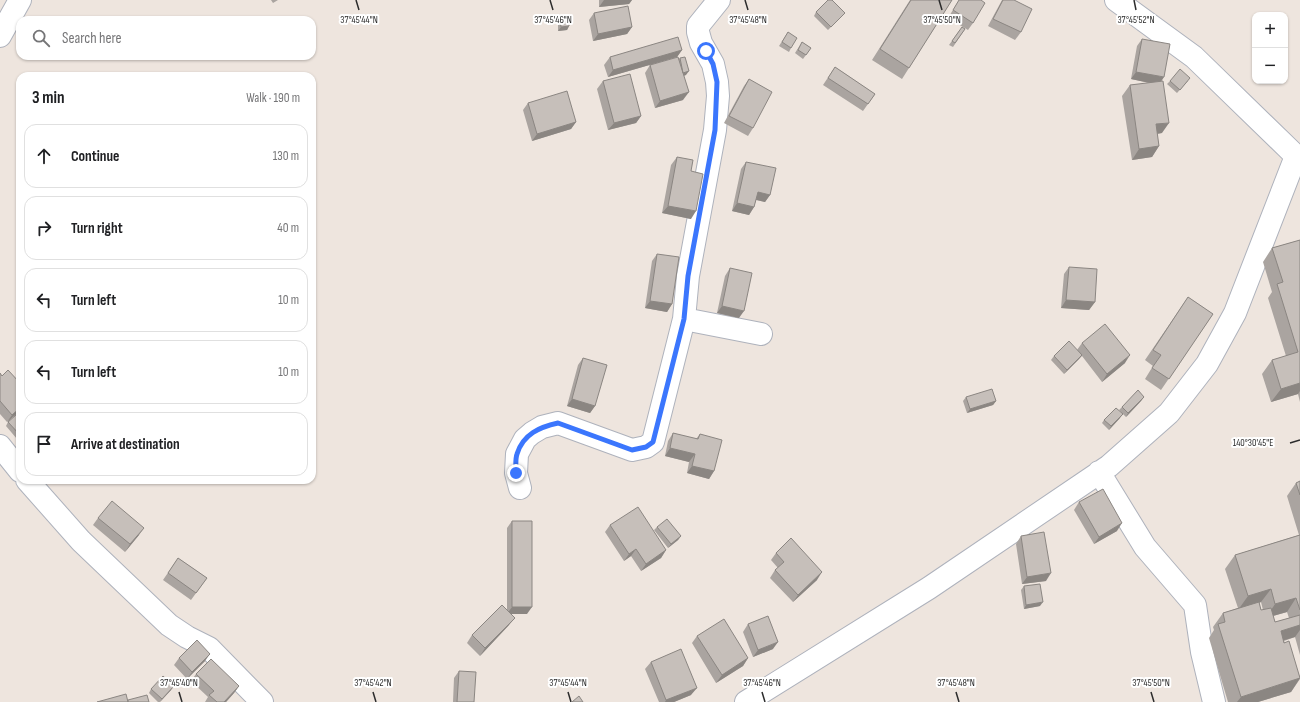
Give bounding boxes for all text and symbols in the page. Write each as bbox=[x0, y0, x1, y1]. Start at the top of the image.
map controls bbox=[1252, 12, 1288, 84]
button: + bbox=[1252, 12, 1288, 48]
text: 37°45'44"N bbox=[340, 14, 378, 26]
text: 37°45'46"N bbox=[534, 14, 572, 26]
text: 37°45'48"N bbox=[729, 14, 767, 26]
text: 37°45'50"N bbox=[923, 14, 961, 26]
text: 37°45'52"N bbox=[1117, 14, 1155, 26]
search box bbox=[16, 16, 316, 60]
icon: search bbox=[30, 27, 52, 49]
text: Search here bbox=[62, 29, 122, 48]
route start bbox=[697, 42, 715, 60]
button: − bbox=[1252, 48, 1288, 84]
text: 3 min bbox=[32, 88, 65, 108]
text: Walk · 190 m bbox=[246, 90, 300, 106]
icon: ahead bbox=[33, 145, 55, 167]
text: Continue bbox=[71, 147, 120, 166]
text: 130 m bbox=[273, 148, 299, 164]
icon: right bbox=[33, 217, 55, 239]
text: Turn right bbox=[71, 219, 123, 238]
text: 40 m bbox=[277, 220, 299, 236]
icon: left bbox=[33, 289, 55, 311]
text: Turn left bbox=[71, 291, 116, 310]
text: 10 m bbox=[278, 292, 299, 308]
icon: left bbox=[33, 361, 55, 383]
text: Turn left bbox=[71, 363, 116, 382]
text: 10 m bbox=[278, 364, 299, 380]
icon: arrive bbox=[33, 433, 55, 455]
text: Arrive at destination bbox=[71, 435, 180, 454]
text: 140°30'45"E bbox=[1233, 437, 1273, 449]
route end bbox=[507, 464, 525, 482]
text: 37°45'40"N bbox=[160, 677, 198, 689]
text: 37°45'42"N bbox=[354, 677, 392, 689]
text: 37°45'44"N bbox=[549, 677, 587, 689]
text: 37°45'46"N bbox=[743, 677, 781, 689]
text: 37°45'48"N bbox=[937, 677, 975, 689]
text: 37°45'50"N bbox=[1132, 677, 1170, 689]

